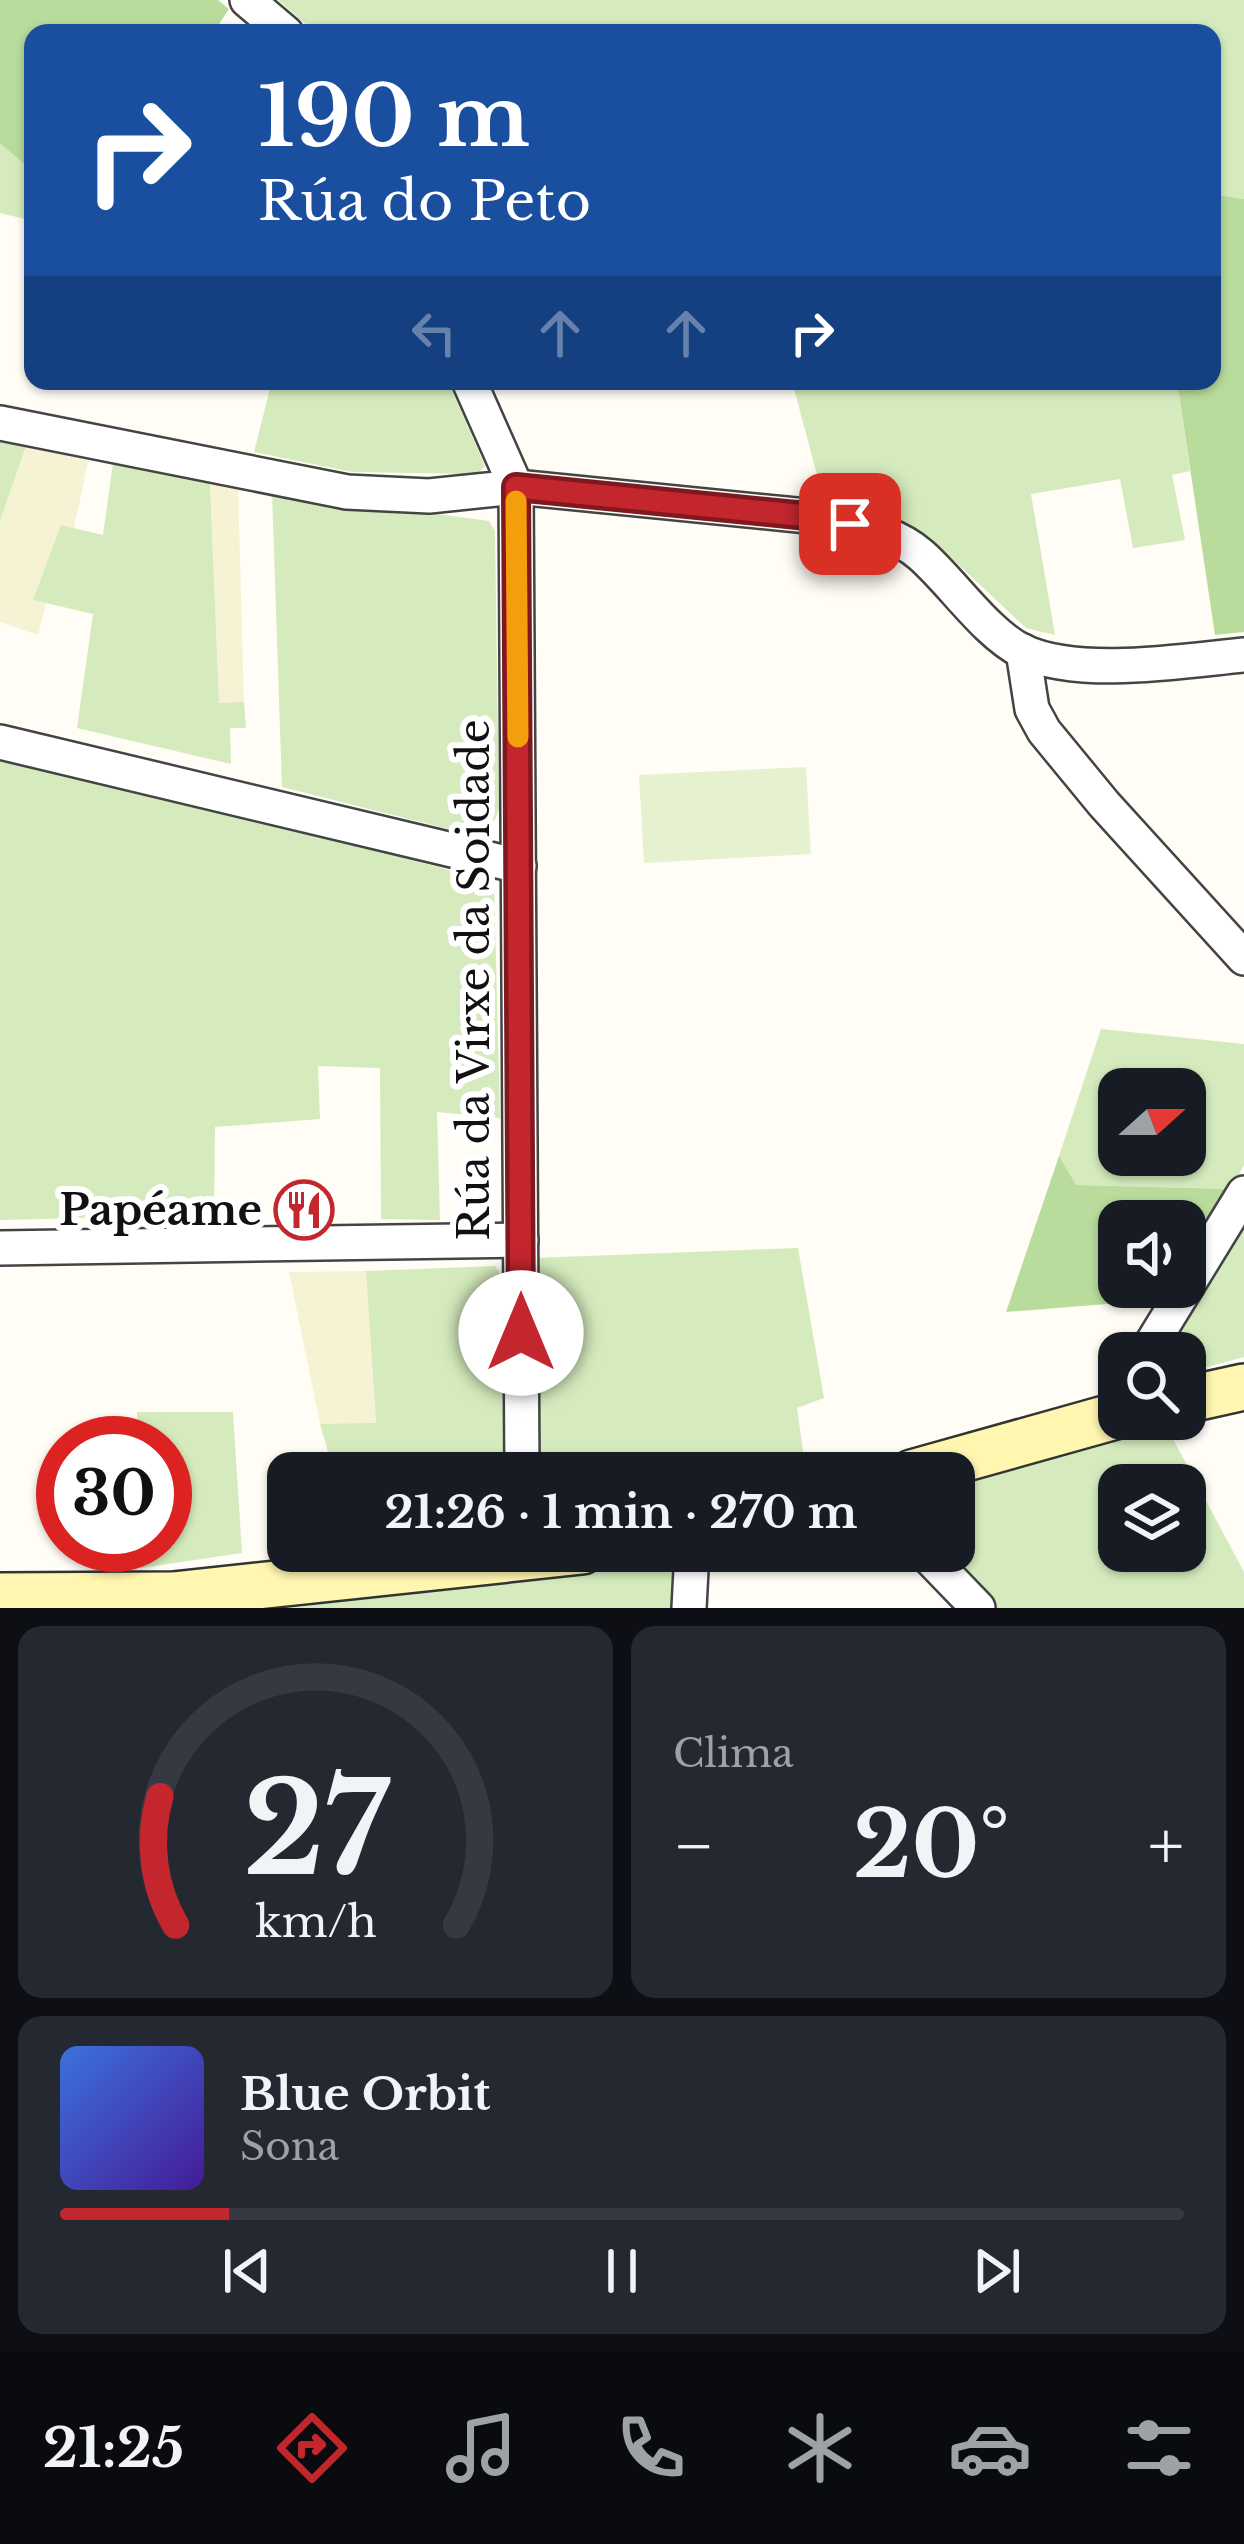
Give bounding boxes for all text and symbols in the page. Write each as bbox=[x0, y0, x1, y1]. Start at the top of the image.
text: 190 m bbox=[258, 65, 530, 169]
icon: right bbox=[60, 72, 216, 228]
text: Rúa do Peto bbox=[258, 168, 591, 235]
icon: left bbox=[401, 300, 467, 366]
icon: ahead bbox=[527, 300, 593, 366]
icon: ahead bbox=[653, 300, 719, 366]
icon: right bbox=[779, 300, 845, 366]
pin bbox=[799, 473, 901, 575]
icon: arrive bbox=[817, 491, 883, 557]
street label: Rúa da Virxe da Soidade bbox=[448, 719, 500, 1241]
north arrow bbox=[1098, 1068, 1206, 1176]
map controls bbox=[1098, 1068, 1206, 1572]
restaurant icon: Papéame bbox=[273, 1179, 335, 1241]
place label: Papéame bbox=[59, 1184, 262, 1236]
button: sound bbox=[1098, 1200, 1206, 1308]
position arrow bbox=[458, 1270, 584, 1396]
button: search bbox=[1098, 1332, 1206, 1440]
speed limit sign: 30 bbox=[36, 1416, 192, 1572]
button: layers bbox=[1098, 1464, 1206, 1572]
text: 21:26 · 1 min · 270 m bbox=[384, 1484, 858, 1540]
text: Clima bbox=[673, 1729, 794, 1778]
text: 27 bbox=[243, 1753, 390, 1908]
text: 20° bbox=[853, 1790, 1010, 1901]
text: − bbox=[673, 1805, 715, 1887]
text: + bbox=[1148, 1805, 1184, 1887]
text: km/h bbox=[255, 1895, 376, 1949]
text: Blue Orbit bbox=[240, 2066, 490, 2122]
text: Sona bbox=[240, 2122, 339, 2171]
icon: previous bbox=[214, 2238, 280, 2304]
icon: pause bbox=[589, 2238, 655, 2304]
icon: next bbox=[964, 2238, 1030, 2304]
icon: directions bbox=[270, 2406, 354, 2490]
icon: music bbox=[439, 2406, 523, 2490]
icon: phone bbox=[609, 2406, 693, 2490]
icon: climate bbox=[778, 2406, 862, 2490]
icon: car bbox=[948, 2406, 1032, 2490]
icon: filters bbox=[1117, 2406, 1201, 2490]
text: 21:25 bbox=[43, 2415, 184, 2482]

